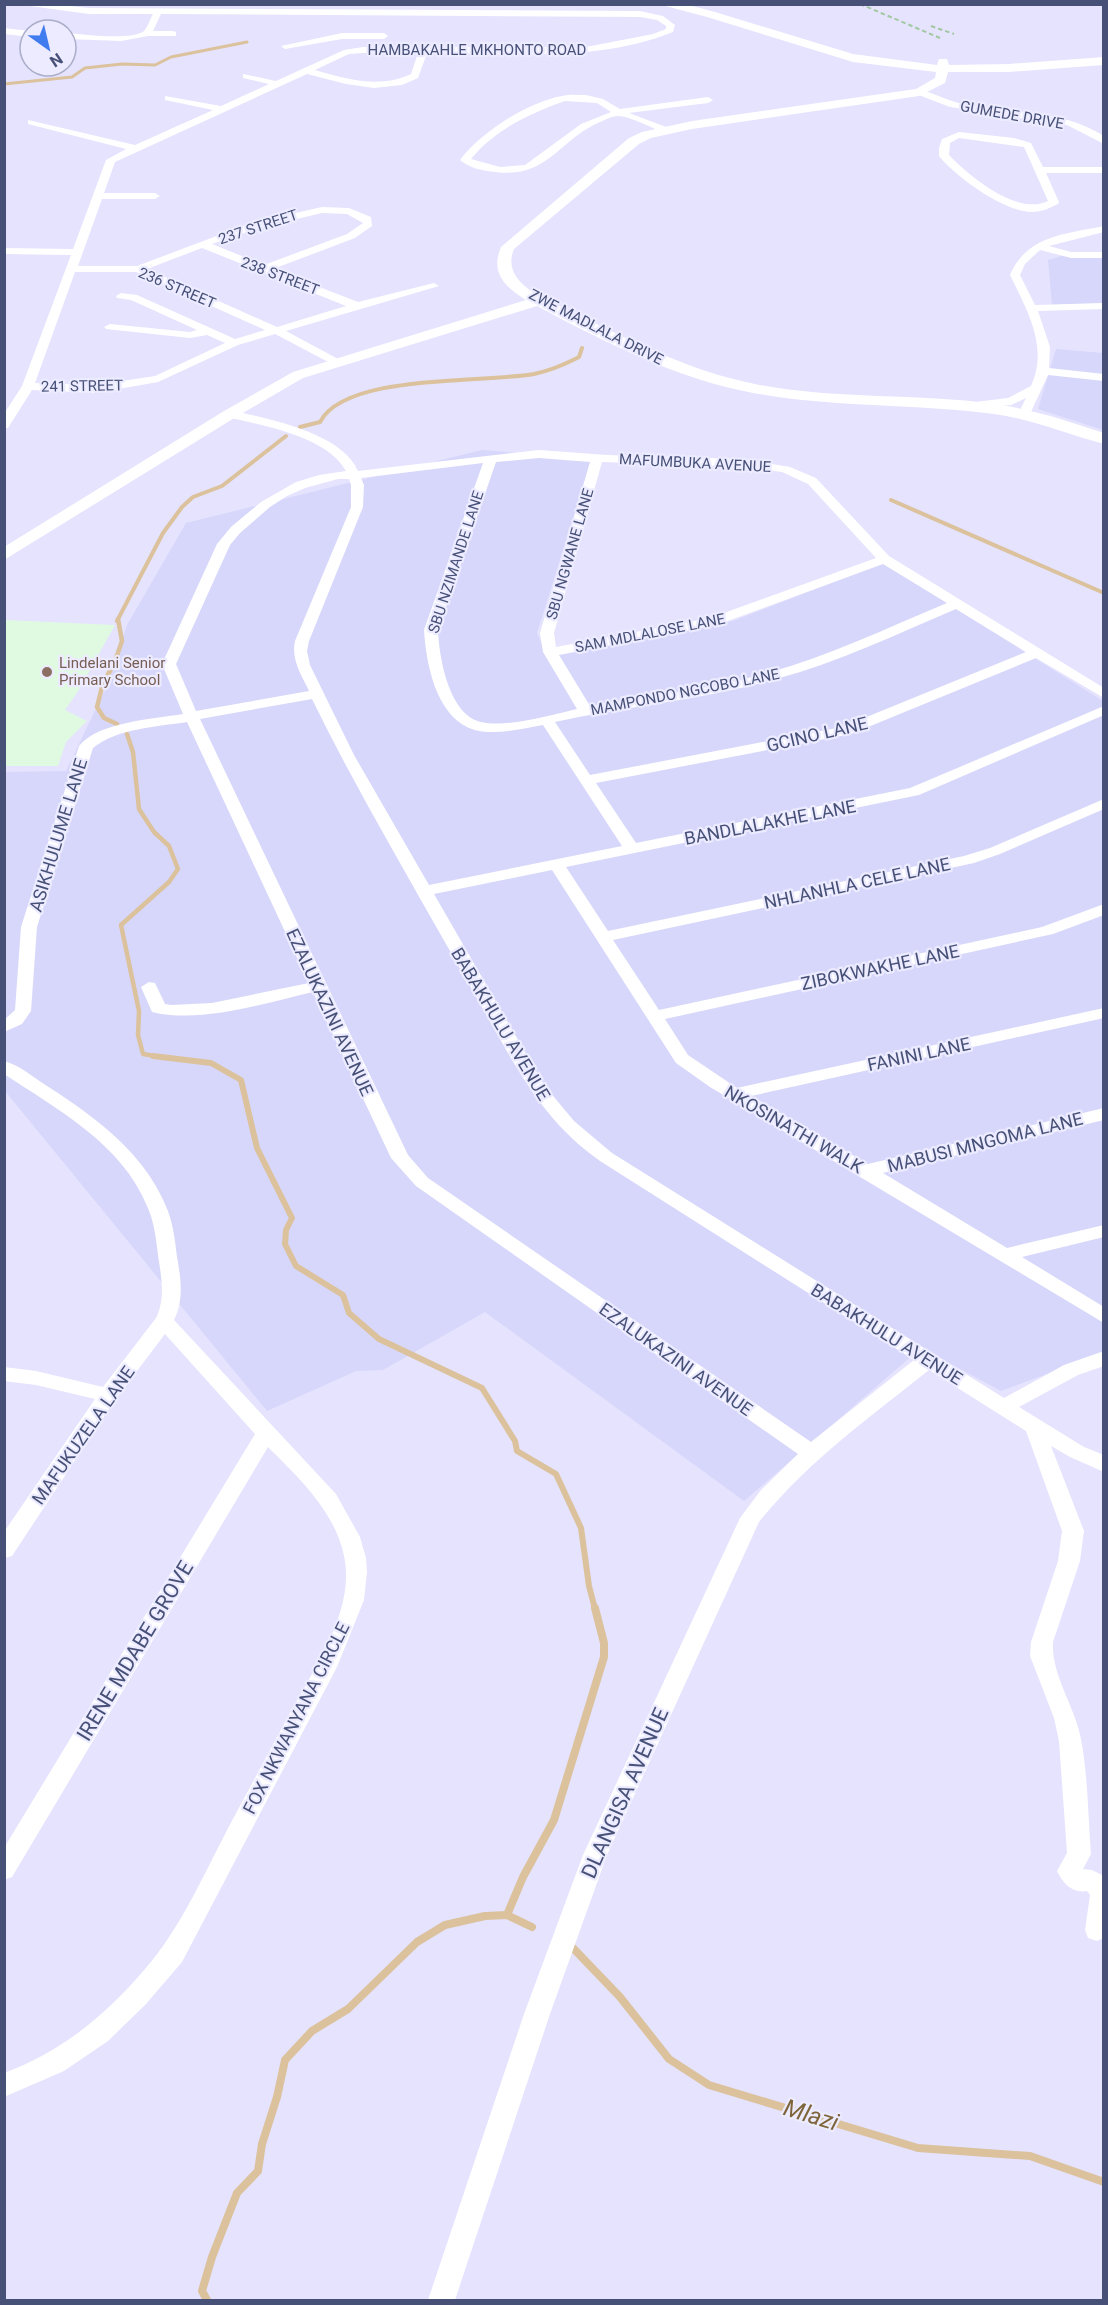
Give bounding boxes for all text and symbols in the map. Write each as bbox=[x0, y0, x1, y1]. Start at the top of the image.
north arrow bbox=[18, 18, 78, 78]
street label: HAMBAKAHLE MKHONTO ROAD bbox=[368, 41, 586, 59]
text: N bbox=[46, 49, 66, 71]
street label: GUMEDE DRIVE bbox=[959, 97, 1066, 133]
street label: 237 STREET bbox=[216, 206, 300, 248]
street label: 238 STREET bbox=[238, 253, 322, 299]
street label: 236 STREET bbox=[136, 264, 218, 312]
street label: ZWE MADLALA DRIVE bbox=[526, 285, 667, 369]
street label: 241 STREET bbox=[41, 376, 123, 396]
street label: MAFUMBUKA AVENUE bbox=[618, 450, 772, 476]
street label: SBU NGWANE LANE bbox=[543, 486, 597, 622]
street label: SBU NZIMANDE LANE bbox=[424, 488, 488, 635]
street label: SAM MDLALOSE LANE bbox=[573, 610, 727, 656]
place label: Lindelani Senior Primary School bbox=[59, 654, 165, 689]
marker: Lindelani Senior Primary School bbox=[40, 665, 54, 679]
street label: MAMPONDO NGCOBO LANE bbox=[589, 665, 781, 719]
street label: GCINO LANE bbox=[764, 712, 870, 756]
street label: ASIKHULUME LANE bbox=[25, 756, 91, 914]
street label: BANDLALAKHE LANE bbox=[682, 795, 858, 849]
street label: NHLANHLA CELE LANE bbox=[762, 853, 952, 913]
street label: EZALUKAZINI AVENUE bbox=[282, 925, 378, 1099]
street label: ZIBOKWAKHE LANE bbox=[799, 940, 961, 994]
street label: BABAKHULU AVENUE bbox=[447, 944, 555, 1104]
street label: FANINI LANE bbox=[866, 1033, 972, 1075]
street label: NKOSINATHI WALK bbox=[721, 1081, 868, 1178]
street label: MABUSI MNGOMA LANE bbox=[885, 1108, 1085, 1176]
street label: BABAKHULU AVENUE bbox=[807, 1279, 967, 1389]
street label: EZALUKAZINI AVENUE bbox=[595, 1298, 757, 1420]
street label: MAFUKUZELA LANE bbox=[27, 1362, 139, 1508]
street label: IRENE MDABE GROVE bbox=[72, 1557, 198, 1745]
street label: FOX NKWANYANA CIRCLE bbox=[238, 1619, 354, 1817]
street label: DLANGISA AVENUE bbox=[577, 1704, 673, 1882]
water label: Mlazi bbox=[780, 2093, 842, 2137]

